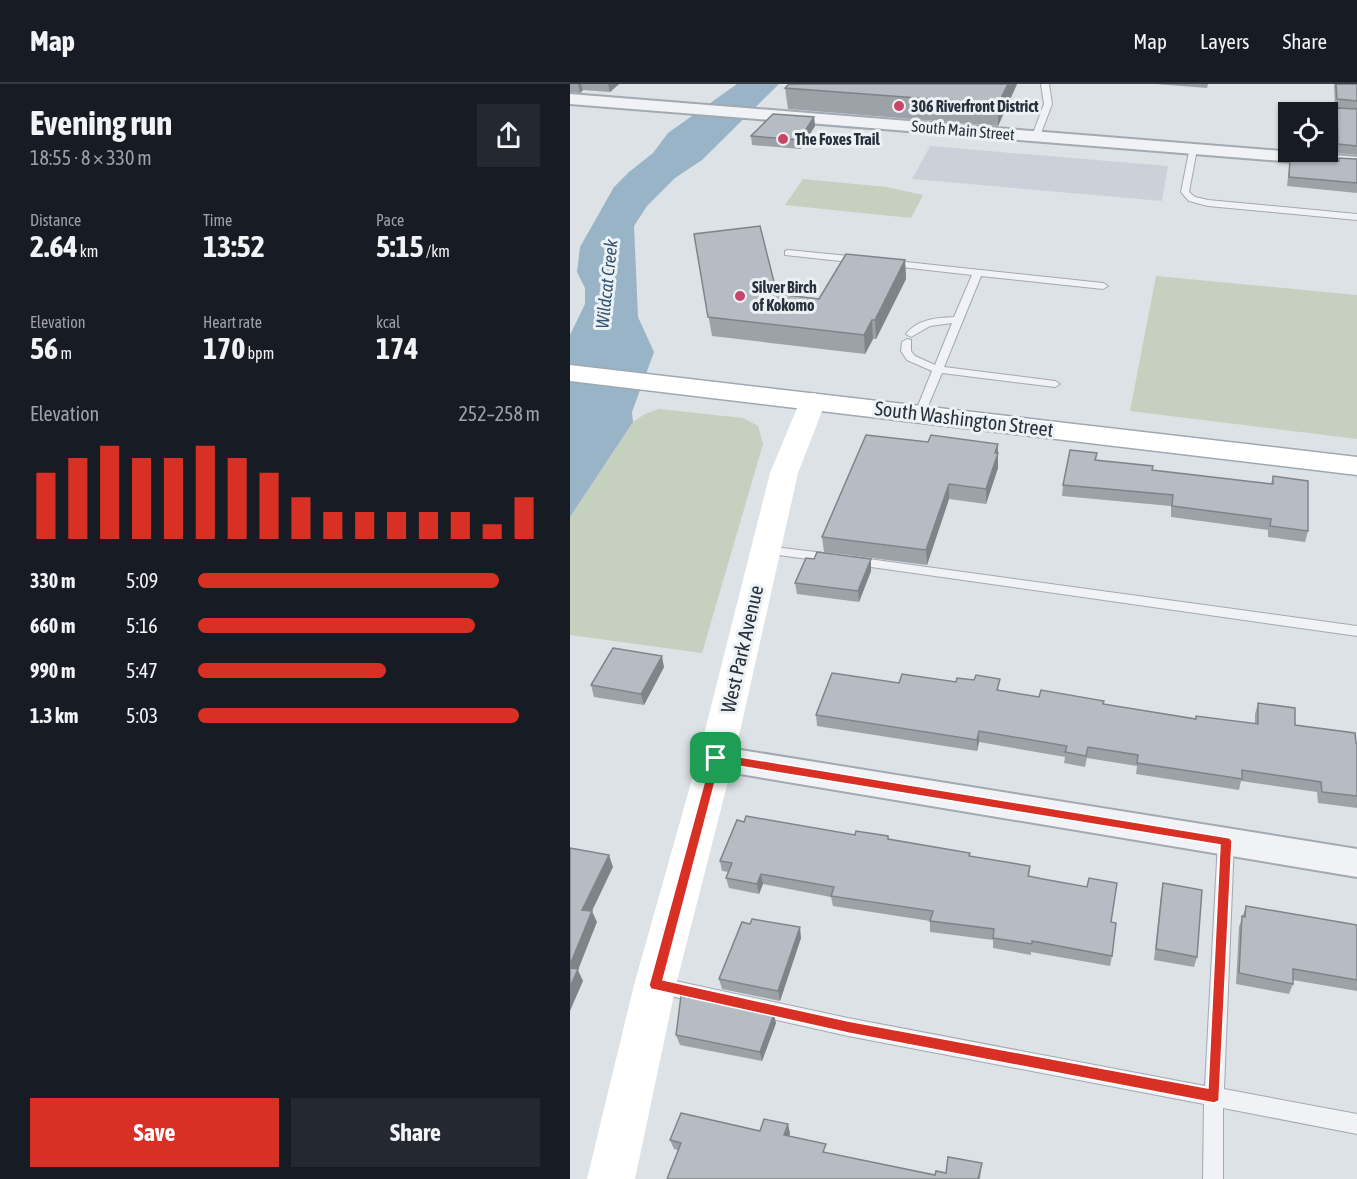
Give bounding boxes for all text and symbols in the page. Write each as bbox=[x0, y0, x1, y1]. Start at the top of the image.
text: Map bbox=[30, 25, 75, 57]
text: Map bbox=[1133, 29, 1167, 53]
text: Layers bbox=[1200, 29, 1250, 53]
text: Share bbox=[1283, 29, 1327, 53]
place label: 306 Riverfront District bbox=[911, 97, 1039, 115]
marker: 306 Riverfront District bbox=[892, 99, 906, 113]
map controls bbox=[1278, 102, 1338, 162]
button: locate bbox=[1278, 102, 1338, 162]
text: Evening run bbox=[30, 104, 172, 142]
button: share bbox=[477, 104, 540, 167]
street label: South Main Street bbox=[911, 117, 1016, 144]
place label: The Foxes Trail bbox=[795, 130, 880, 148]
marker: The Foxes Trail bbox=[776, 132, 790, 146]
text: 18:55 · 8 × 330 m bbox=[30, 146, 152, 169]
text: Distance bbox=[30, 211, 81, 229]
text: Time bbox=[203, 211, 232, 229]
text: Pace bbox=[376, 211, 404, 229]
text: 2.64 bbox=[30, 229, 78, 263]
text: 13:52 bbox=[203, 229, 265, 263]
text: 5:15 bbox=[376, 229, 424, 263]
water label: Wildcat Creek bbox=[591, 237, 622, 330]
text: km bbox=[78, 242, 98, 260]
text: /km bbox=[424, 242, 450, 260]
place label: Silver Birch of Kokomo bbox=[752, 278, 817, 314]
marker: Silver Birch of Kokomo bbox=[733, 289, 747, 303]
text: Elevation bbox=[30, 313, 85, 331]
text: Heart rate bbox=[203, 313, 262, 331]
text: kcal bbox=[376, 313, 400, 331]
text: 56 bbox=[30, 331, 58, 365]
text: 170 bbox=[203, 331, 245, 365]
text: 174 bbox=[376, 331, 418, 365]
text: m bbox=[58, 344, 72, 362]
text: bpm bbox=[245, 344, 274, 362]
street label: South Washington Street bbox=[873, 396, 1055, 441]
text: Elevation bbox=[30, 402, 99, 425]
text: 252–258 m bbox=[458, 402, 540, 425]
text: 330 m bbox=[30, 569, 75, 592]
text: 5:09 bbox=[126, 569, 158, 592]
street label: West Park Avenue bbox=[716, 583, 767, 715]
text: 660 m bbox=[30, 614, 75, 637]
text: 5:16 bbox=[126, 614, 158, 637]
text: 990 m bbox=[30, 659, 75, 682]
text: 5:47 bbox=[126, 659, 158, 682]
text: 1.3 km bbox=[30, 704, 78, 727]
text: 5:03 bbox=[126, 704, 158, 727]
pin bbox=[690, 732, 741, 783]
icon: arrive bbox=[699, 741, 732, 774]
button: Save bbox=[30, 1098, 279, 1167]
button: Share bbox=[291, 1098, 540, 1167]

